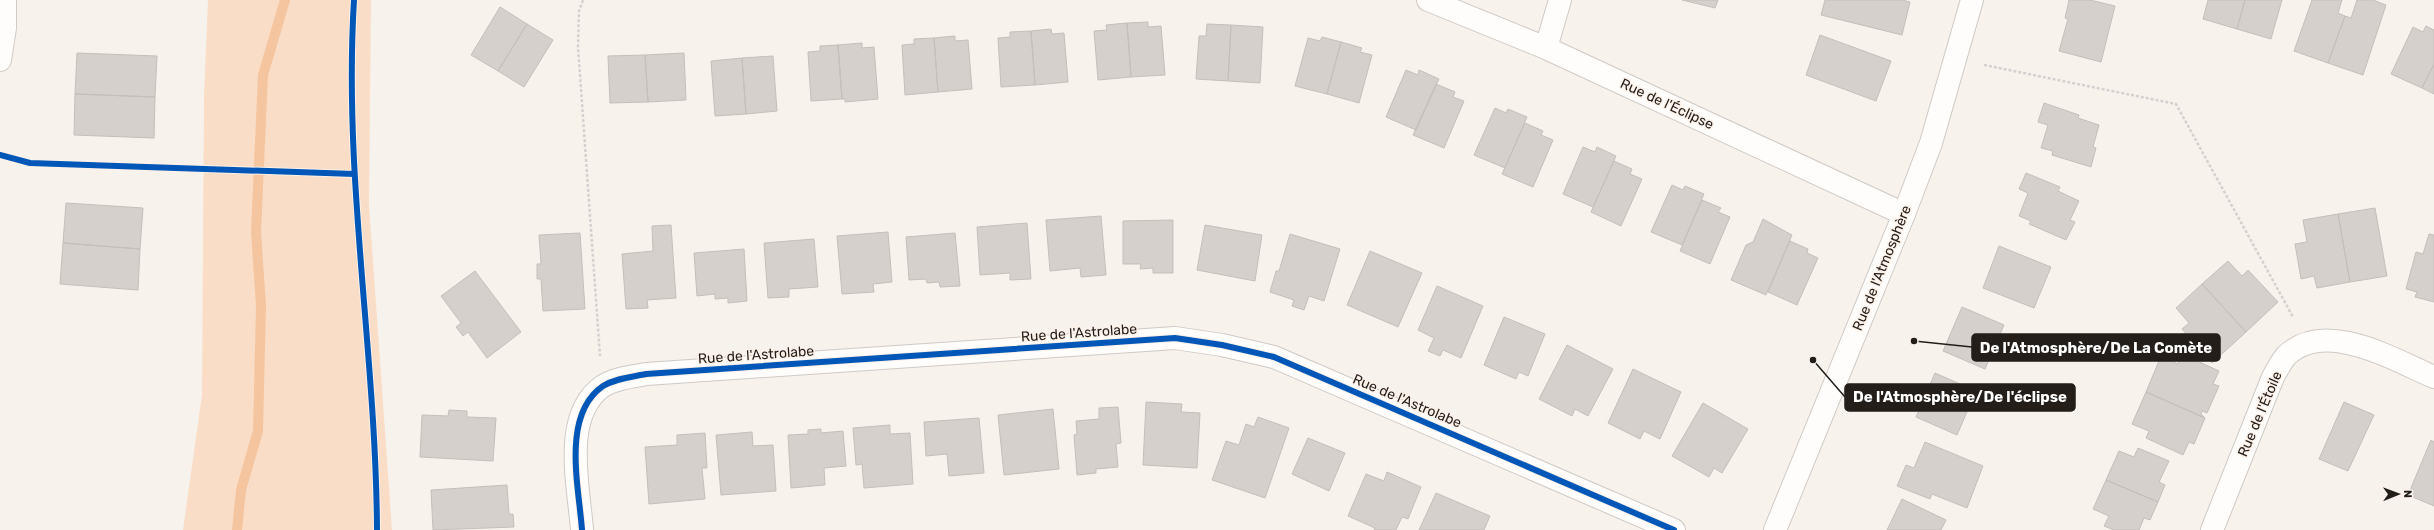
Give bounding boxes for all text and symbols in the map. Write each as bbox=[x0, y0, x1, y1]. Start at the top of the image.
street label: Rue de l'Éclipse bbox=[1618, 74, 1717, 133]
street label: Rue de l'Atmosphère bbox=[1849, 203, 1915, 333]
street label: Rue de l'Astrolabe bbox=[1020, 320, 1138, 346]
callout: De l'Atmosphère/De La Comète bbox=[1972, 334, 2220, 361]
text: De l'Atmosphère/De La Comète bbox=[1980, 339, 2212, 357]
street label: Rue de l'Astrolabe bbox=[697, 342, 815, 368]
street label: Rue de l'Étoile bbox=[2233, 368, 2286, 459]
street label: Rue de l'Astrolabe bbox=[1350, 370, 1464, 432]
callout: De l'Atmosphère/De l'éclipse bbox=[1845, 384, 2075, 411]
text: De l'Atmosphère/De l'éclipse bbox=[1853, 388, 2067, 406]
north arrow bbox=[2378, 474, 2418, 514]
text: N bbox=[2401, 490, 2414, 498]

